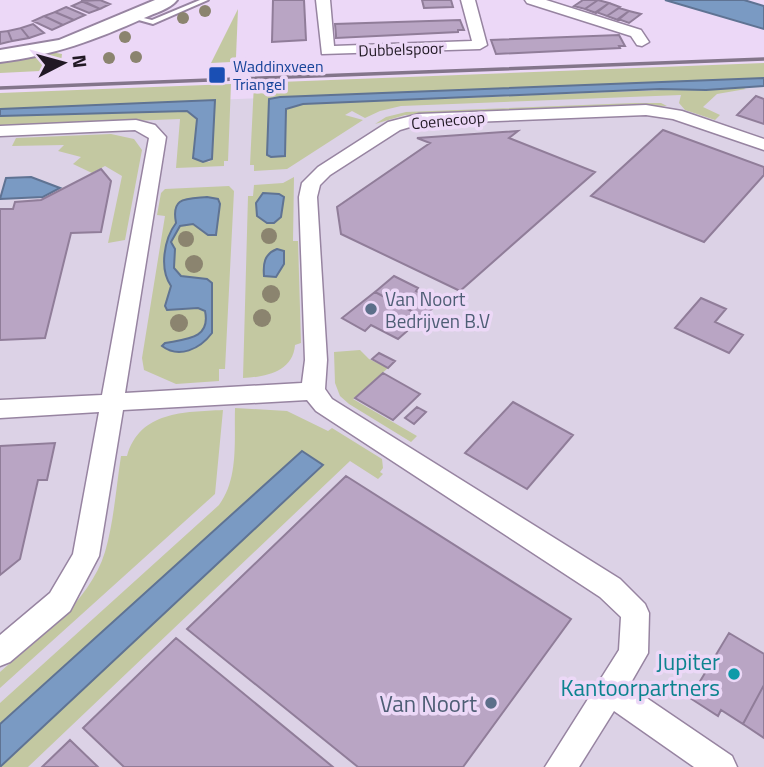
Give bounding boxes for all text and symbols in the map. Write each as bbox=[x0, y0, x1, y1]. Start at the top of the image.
north arrow bbox=[28, 28, 98, 98]
street label: Dubbelspoor bbox=[358, 35, 445, 62]
text: N bbox=[65, 53, 96, 69]
place label: Waddinxveen Triangel bbox=[233, 54, 324, 96]
marker: Waddinxveen Triangel bbox=[207, 65, 227, 85]
street label: Coenecoop bbox=[410, 105, 486, 135]
place label: Van Noort Bedrijven B.V bbox=[385, 284, 490, 335]
marker: Van Noort Bedrijven B.V bbox=[363, 301, 379, 317]
place label: Jupiter Kantoorpartners bbox=[560, 644, 720, 705]
marker: Jupiter Kantoorpartners bbox=[726, 666, 742, 682]
place label: Van Noort bbox=[380, 686, 477, 721]
marker: Van Noort bbox=[483, 695, 499, 711]

